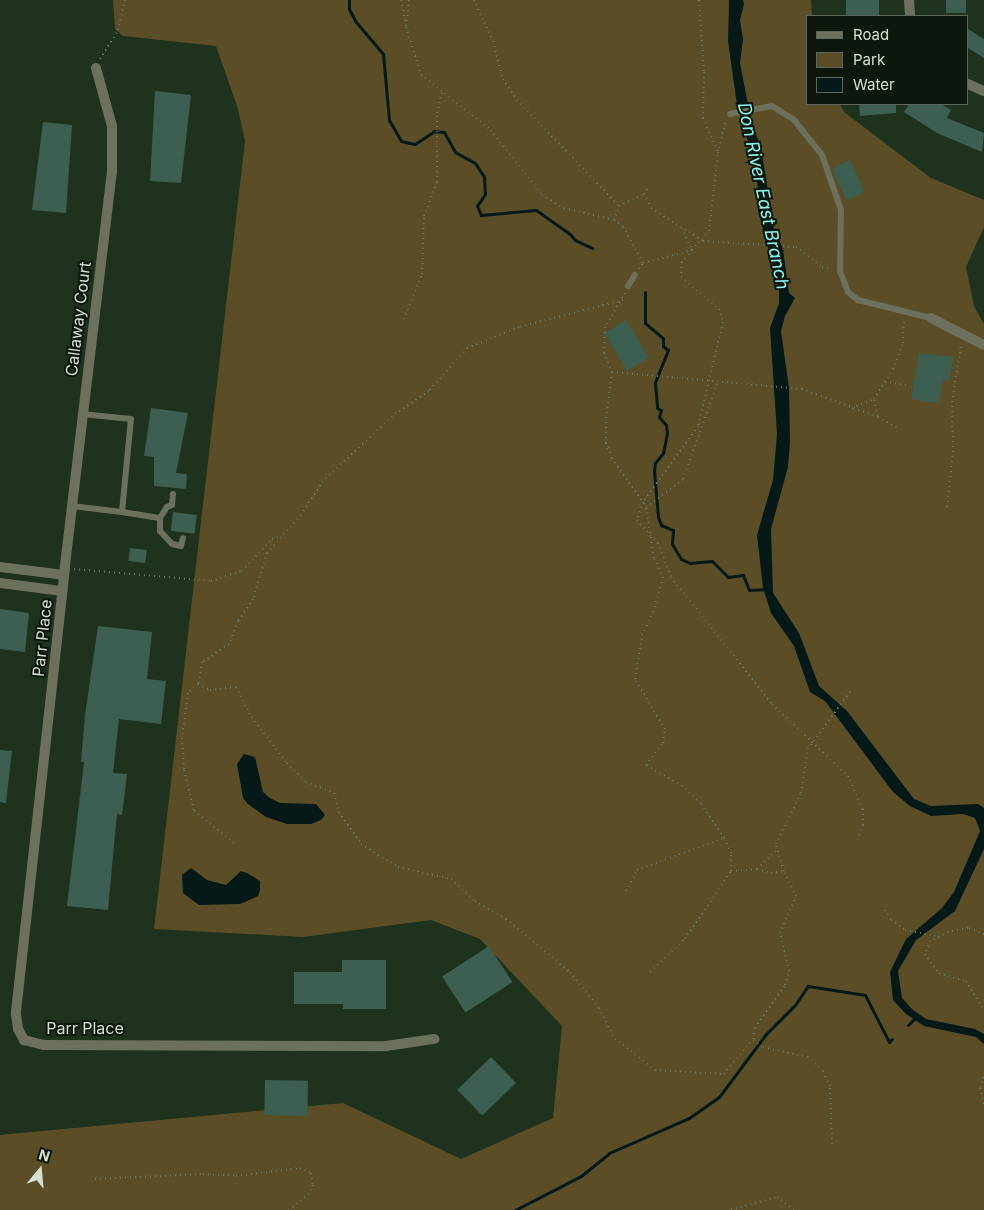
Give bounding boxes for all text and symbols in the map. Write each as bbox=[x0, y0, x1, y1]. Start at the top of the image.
legend bbox=[806, 15, 969, 105]
text: Road bbox=[853, 25, 889, 44]
text: Park bbox=[853, 50, 885, 69]
text: Water bbox=[853, 75, 895, 94]
water label: Don River East Branch bbox=[733, 101, 793, 291]
street label: Callaway Court bbox=[61, 261, 95, 377]
street label: Parr Place bbox=[28, 598, 56, 678]
street label: Parr Place bbox=[46, 1018, 124, 1038]
north arrow bbox=[15, 1145, 65, 1195]
text: N bbox=[37, 1145, 52, 1165]

